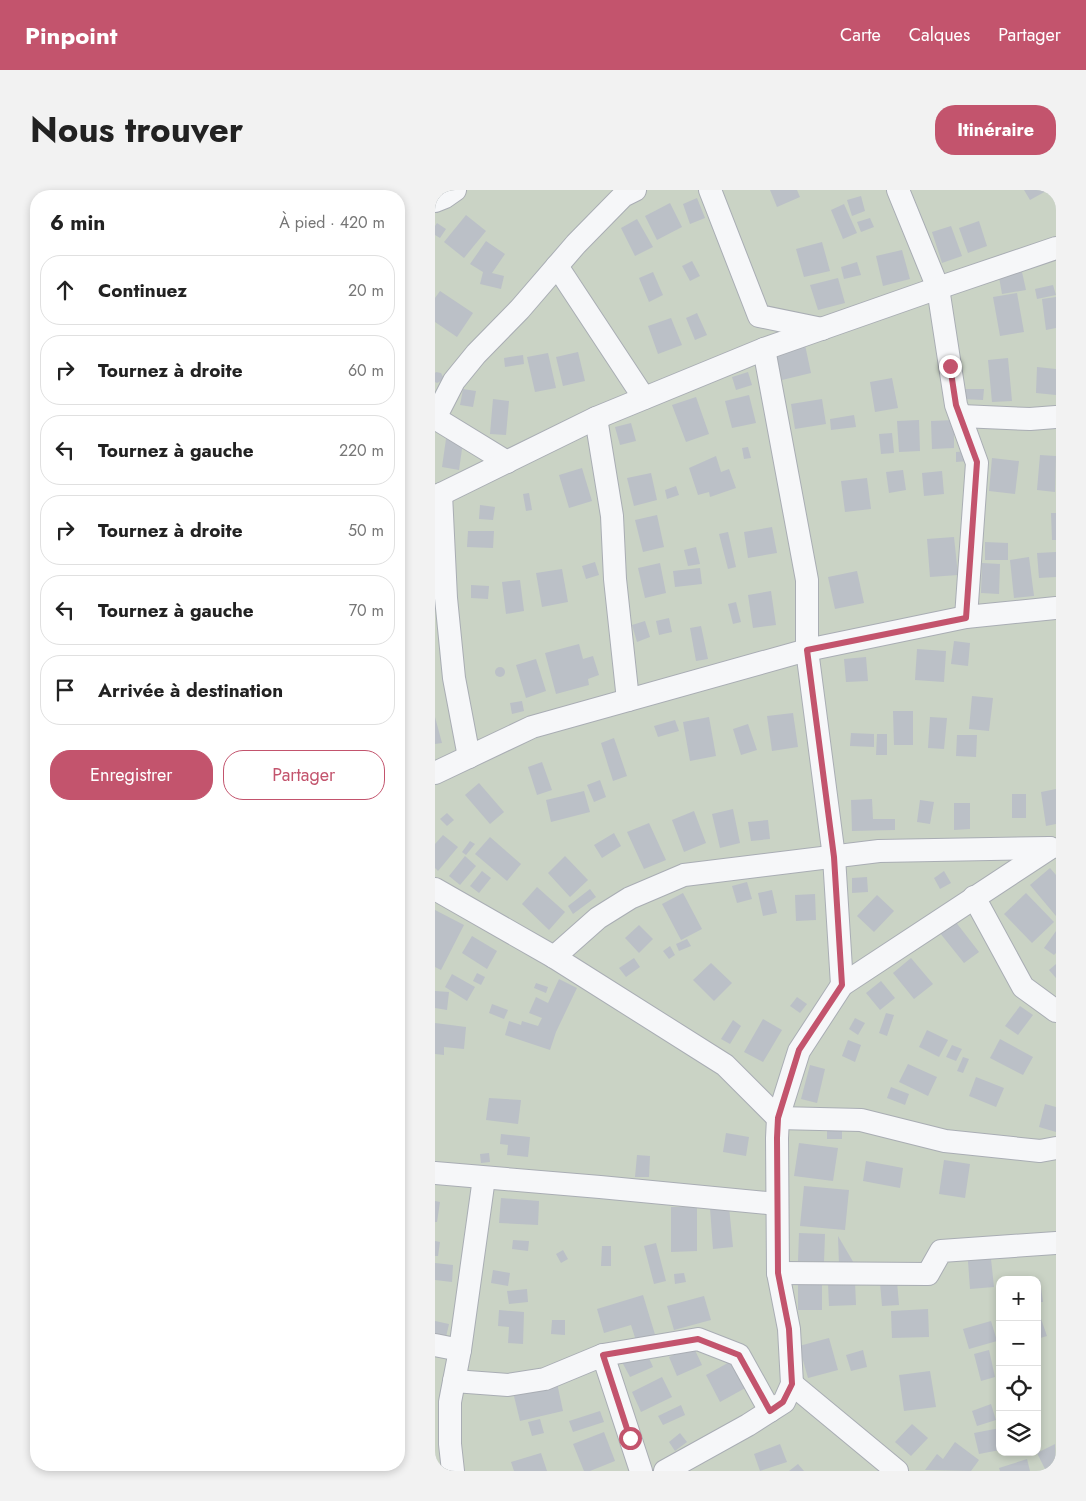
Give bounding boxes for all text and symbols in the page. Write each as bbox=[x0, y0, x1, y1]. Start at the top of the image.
text: Pinpoint bbox=[25, 18, 117, 53]
text: Carte bbox=[840, 22, 881, 48]
text: Calques bbox=[909, 22, 970, 48]
text: Partager bbox=[998, 22, 1061, 48]
text: Nous trouver bbox=[30, 105, 243, 155]
button: Itinéraire bbox=[935, 105, 1056, 155]
text: 6 min bbox=[50, 208, 105, 238]
text: À pied · 420 m bbox=[279, 211, 385, 234]
icon: ahead bbox=[51, 276, 79, 304]
text: Continuez bbox=[98, 277, 187, 304]
text: 20 m bbox=[348, 279, 384, 302]
route end bbox=[939, 355, 962, 378]
icon: right bbox=[51, 356, 79, 384]
text: Tournez à droite bbox=[98, 357, 243, 384]
text: 60 m bbox=[348, 359, 384, 382]
icon: left bbox=[51, 436, 79, 464]
text: Tournez à gauche bbox=[98, 437, 254, 464]
text: 220 m bbox=[339, 439, 384, 462]
icon: right bbox=[51, 516, 79, 544]
text: Tournez à droite bbox=[98, 517, 243, 544]
text: 50 m bbox=[348, 519, 384, 542]
icon: left bbox=[51, 596, 79, 624]
text: Tournez à gauche bbox=[98, 597, 254, 624]
text: 70 m bbox=[349, 599, 384, 622]
icon: arrive bbox=[51, 676, 79, 704]
text: Arrivée à destination bbox=[98, 677, 283, 704]
button: Enregistrer bbox=[50, 750, 213, 800]
button: Partager bbox=[223, 750, 385, 800]
map controls bbox=[996, 1276, 1041, 1456]
button: + bbox=[996, 1276, 1041, 1321]
button: − bbox=[996, 1321, 1041, 1366]
button: locate bbox=[996, 1366, 1041, 1411]
button: layers bbox=[996, 1411, 1041, 1456]
route start bbox=[619, 1427, 642, 1450]

